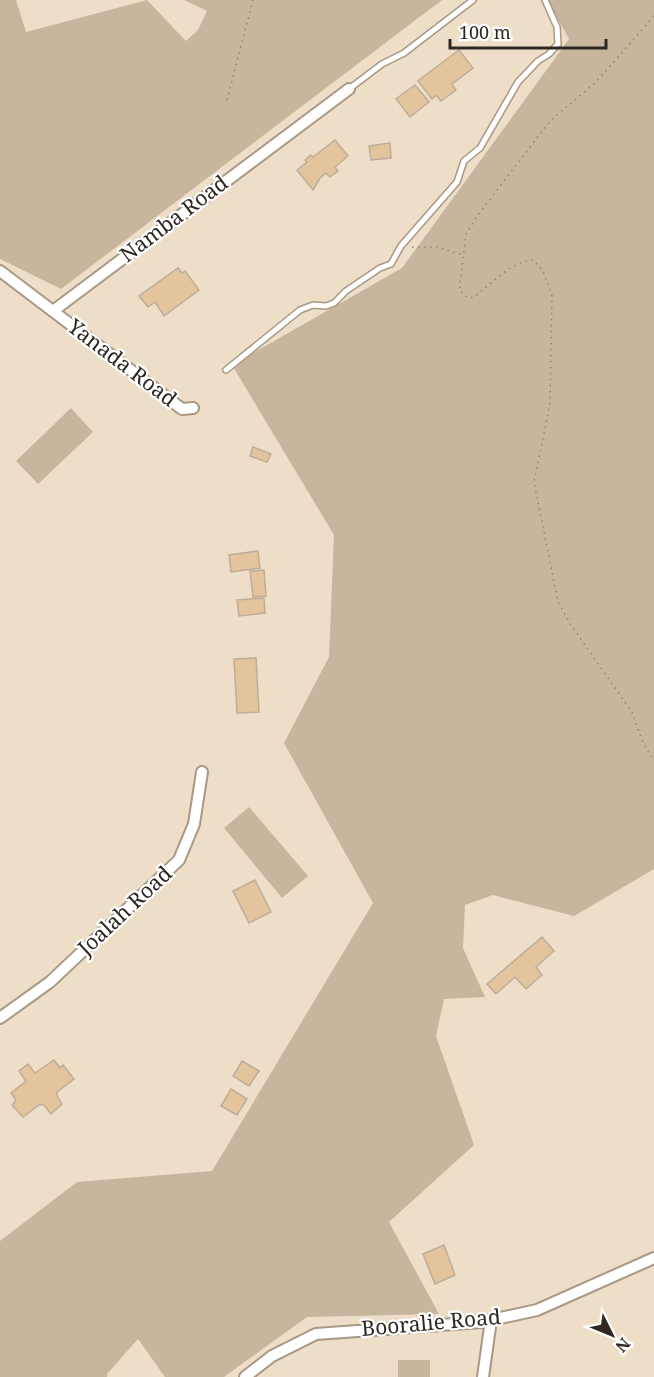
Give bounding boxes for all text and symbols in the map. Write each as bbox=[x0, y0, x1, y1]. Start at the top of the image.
scale bar bbox=[450, 12, 606, 50]
text: 100 m bbox=[459, 20, 511, 44]
street label: Namba Road bbox=[114, 168, 233, 268]
street label: Yanada Road bbox=[62, 311, 183, 413]
street label: Joalah Road bbox=[70, 859, 178, 962]
street label: Booralie Road bbox=[360, 1302, 502, 1342]
north arrow bbox=[582, 1305, 642, 1365]
text: N bbox=[610, 1333, 635, 1358]

